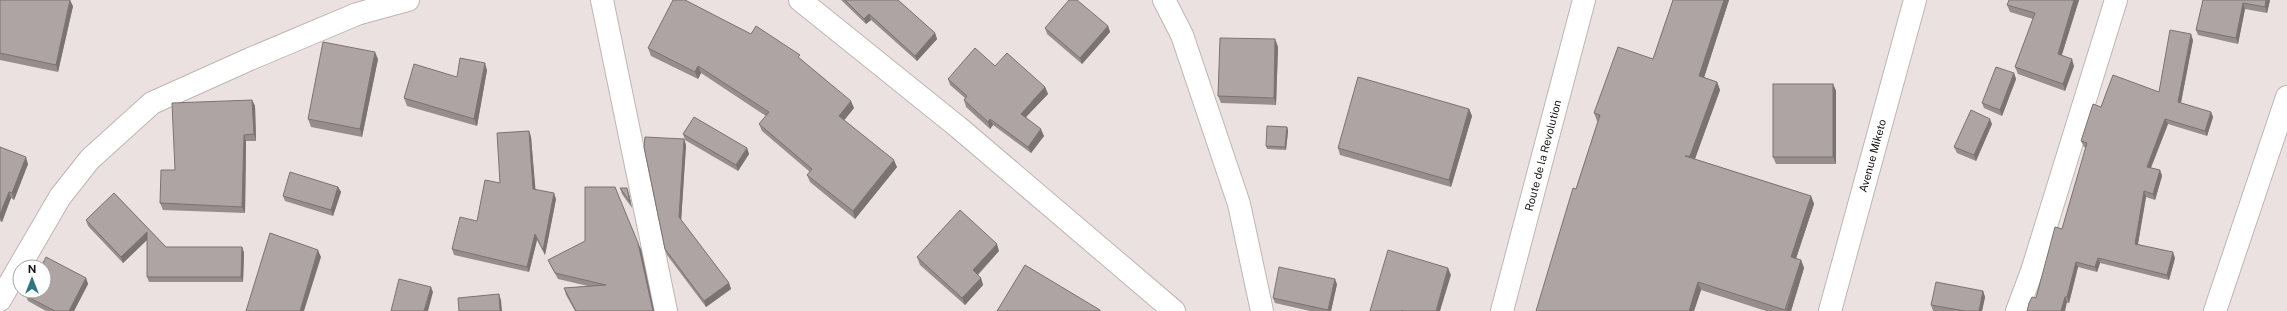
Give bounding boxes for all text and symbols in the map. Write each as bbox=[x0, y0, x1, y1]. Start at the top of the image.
street label: Route de la Revolution bbox=[1523, 98, 1563, 212]
street label: Avenue Miketo bbox=[1857, 118, 1888, 194]
north arrow bbox=[12, 259, 52, 299]
text: N bbox=[28, 263, 36, 275]

